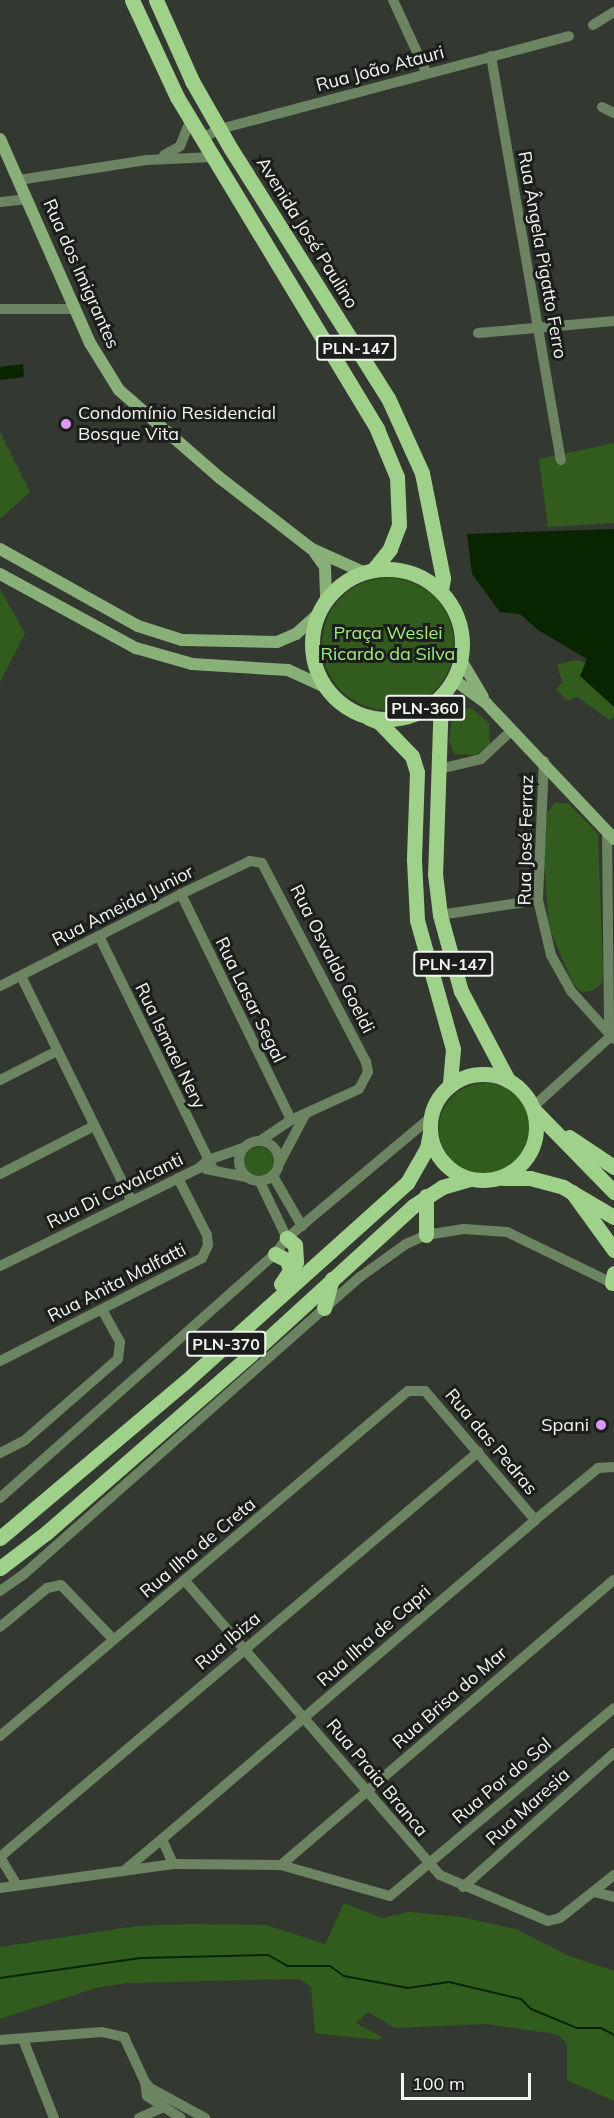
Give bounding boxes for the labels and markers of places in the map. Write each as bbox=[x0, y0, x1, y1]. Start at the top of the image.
place label: Condomínio Residencial Bosque Vita bbox=[78, 403, 276, 446]
marker: Condomínio Residencial Bosque Vita bbox=[59, 417, 73, 431]
place label: Spani bbox=[541, 1414, 589, 1436]
marker: Spani bbox=[594, 1418, 608, 1432]

